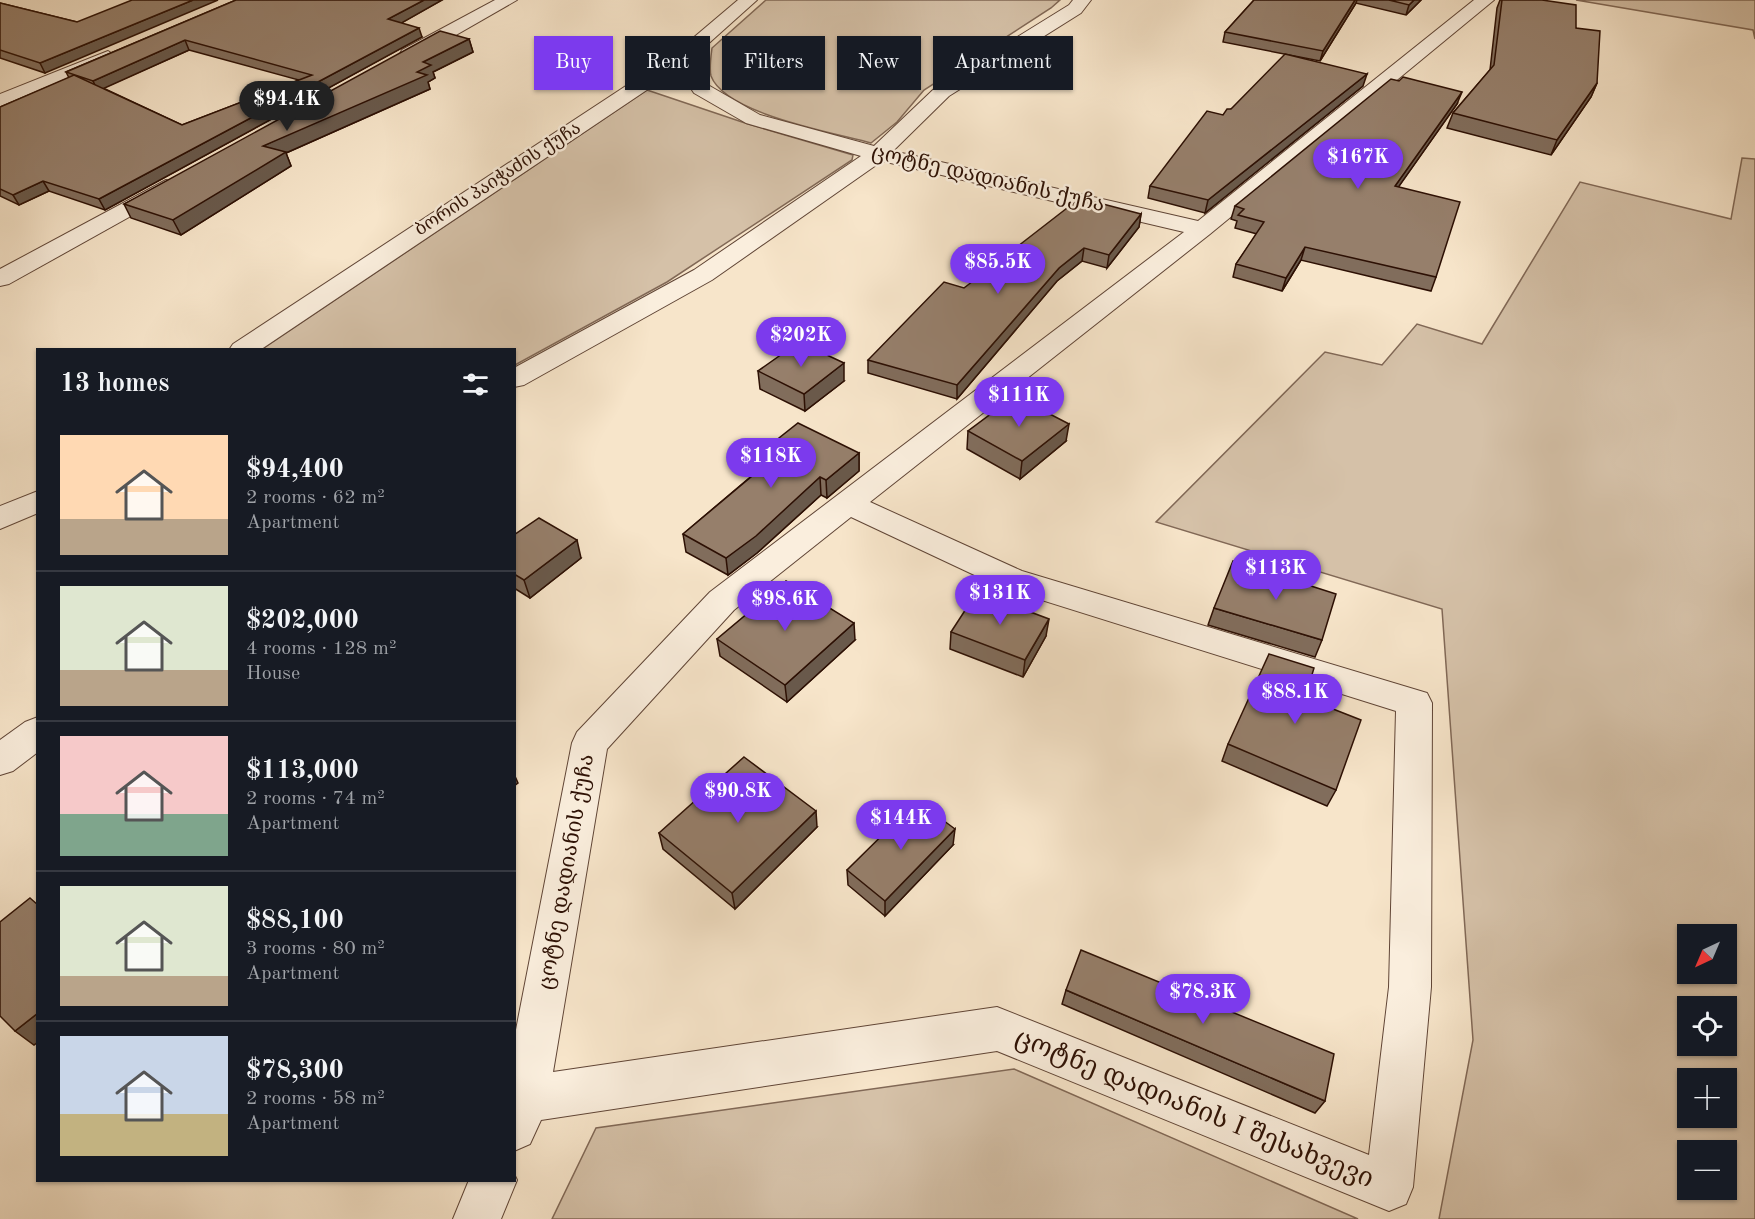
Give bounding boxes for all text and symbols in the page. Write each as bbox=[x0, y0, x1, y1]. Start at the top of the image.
chip: Buy bbox=[534, 36, 613, 90]
chip: Rent bbox=[625, 36, 710, 90]
chip: Filters bbox=[722, 36, 825, 90]
chip: New bbox=[837, 36, 921, 90]
chip: Apartment bbox=[933, 36, 1073, 90]
pin: $94.4K bbox=[238, 81, 336, 132]
text: $94.4K bbox=[253, 90, 321, 110]
street label: ბორის პაიჭაძის ქუჩა bbox=[412, 119, 585, 240]
pin: $167K bbox=[1316, 139, 1400, 190]
street label: ცოტნე დადიანის ქუჩა bbox=[869, 140, 1107, 217]
text: $167K bbox=[1327, 148, 1389, 168]
pin: $85.5K bbox=[949, 244, 1047, 295]
text: $85.5K bbox=[964, 253, 1032, 273]
pin: $202K bbox=[759, 317, 843, 368]
text: $202K bbox=[770, 326, 832, 346]
icon: filters bbox=[459, 368, 492, 401]
text: 13 homes bbox=[60, 371, 169, 397]
pin: $111K bbox=[977, 377, 1061, 428]
text: $111K bbox=[988, 386, 1050, 406]
pin: $118K bbox=[729, 438, 813, 489]
text: $118K bbox=[740, 447, 802, 467]
text: $94,400 bbox=[246, 457, 344, 483]
icon: home bbox=[108, 459, 180, 531]
text: 2 rooms · 62 m² bbox=[246, 488, 385, 508]
text: Apartment bbox=[246, 513, 340, 533]
pin: $113K bbox=[1234, 550, 1318, 601]
text: $113K bbox=[1245, 559, 1307, 579]
pin: $131K bbox=[958, 575, 1042, 626]
pin: $98.6K bbox=[736, 581, 834, 632]
text: $131K bbox=[969, 584, 1031, 604]
text: $98.6K bbox=[751, 590, 819, 610]
text: $202,000 bbox=[246, 608, 359, 634]
icon: home bbox=[108, 610, 180, 682]
text: 4 rooms · 128 m² bbox=[246, 639, 396, 659]
text: House bbox=[246, 664, 300, 684]
pin: $88.1K bbox=[1246, 674, 1344, 725]
text: $88.1K bbox=[1261, 683, 1329, 703]
street label: ცოტნე დადიანის ქუჩა bbox=[534, 752, 599, 991]
text: $113,000 bbox=[246, 758, 359, 784]
icon: home bbox=[108, 760, 180, 832]
pin: $90.8K bbox=[689, 773, 787, 824]
text: $90.8K bbox=[704, 782, 772, 802]
text: 2 rooms · 74 m² bbox=[246, 789, 385, 809]
pin: $144K bbox=[859, 800, 943, 851]
text: $144K bbox=[870, 809, 932, 829]
text: Apartment bbox=[246, 814, 340, 834]
text: $88,100 bbox=[246, 908, 344, 934]
icon: home bbox=[108, 910, 180, 982]
north arrow bbox=[1677, 924, 1737, 984]
map controls bbox=[1677, 924, 1737, 1200]
text: 3 rooms · 80 m² bbox=[246, 939, 385, 959]
text: Apartment bbox=[246, 964, 340, 984]
pin: $78.3K bbox=[1154, 974, 1252, 1025]
text: $78.3K bbox=[1169, 983, 1237, 1003]
button: locate bbox=[1677, 996, 1737, 1056]
street label: ცოტნე დადიანის I შესახვევი bbox=[1011, 1025, 1377, 1193]
text: $78,300 bbox=[246, 1058, 344, 1084]
icon: home bbox=[108, 1060, 180, 1132]
button: + bbox=[1677, 1068, 1737, 1128]
text: 2 rooms · 58 m² bbox=[246, 1089, 385, 1109]
text: Apartment bbox=[246, 1114, 340, 1134]
button: − bbox=[1677, 1140, 1737, 1200]

